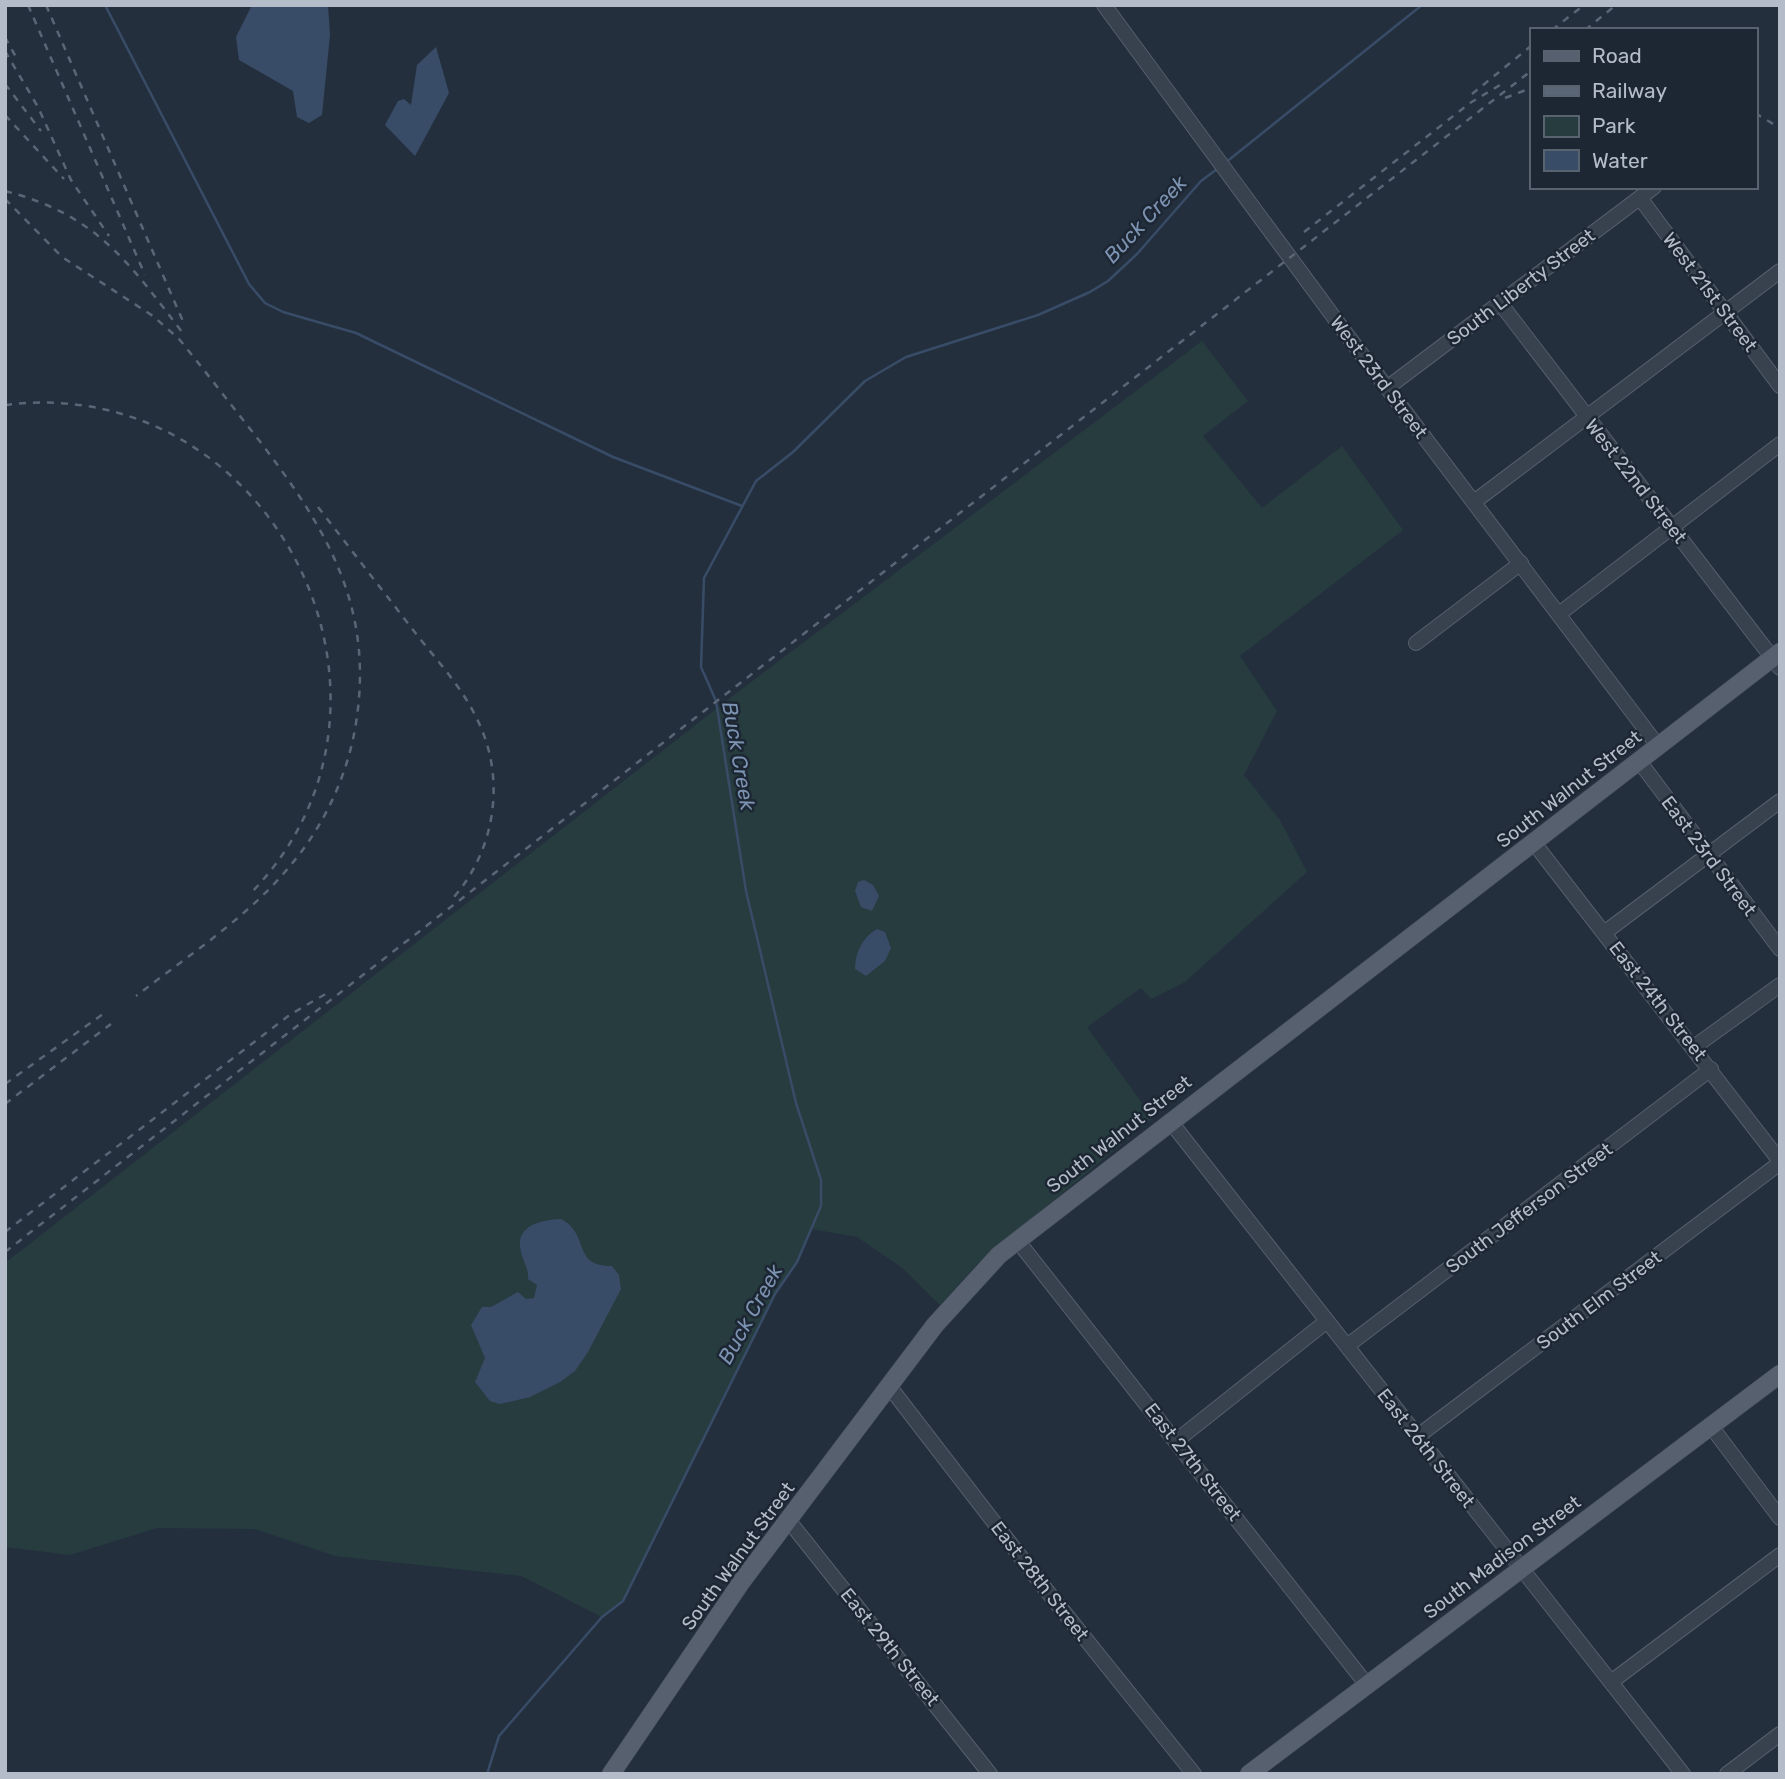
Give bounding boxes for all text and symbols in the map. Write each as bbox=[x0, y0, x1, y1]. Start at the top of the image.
legend bbox=[1530, 28, 1757, 189]
text: Road bbox=[1592, 43, 1642, 68]
text: Railway bbox=[1592, 78, 1667, 103]
text: Park bbox=[1592, 113, 1636, 138]
text: Water bbox=[1592, 148, 1648, 173]
water label: Buck Creek bbox=[1098, 169, 1193, 268]
street label: South Liberty Street bbox=[1442, 224, 1600, 350]
street label: West 21st Street bbox=[1658, 228, 1763, 357]
street label: West 23rd Street bbox=[1325, 311, 1433, 443]
street label: West 22nd Street bbox=[1580, 414, 1692, 548]
water label: Buck Creek bbox=[717, 700, 761, 814]
street label: South Walnut Street bbox=[1492, 725, 1646, 853]
street label: East 23rd Street bbox=[1656, 791, 1762, 921]
street label: East 24th Street bbox=[1604, 937, 1712, 1066]
street label: South Walnut Street bbox=[1042, 1070, 1196, 1198]
street label: South Jefferson Street bbox=[1441, 1137, 1617, 1278]
street label: South Elm Street bbox=[1532, 1245, 1666, 1354]
water label: Buck Creek bbox=[712, 1259, 788, 1368]
street label: East 26th Street bbox=[1372, 1384, 1480, 1513]
street label: East 27th Street bbox=[1140, 1398, 1247, 1526]
street label: South Walnut Street bbox=[677, 1477, 800, 1635]
street label: South Madison Street bbox=[1419, 1490, 1586, 1624]
street label: East 28th Street bbox=[986, 1517, 1094, 1646]
street label: East 29th Street bbox=[836, 1584, 945, 1711]

